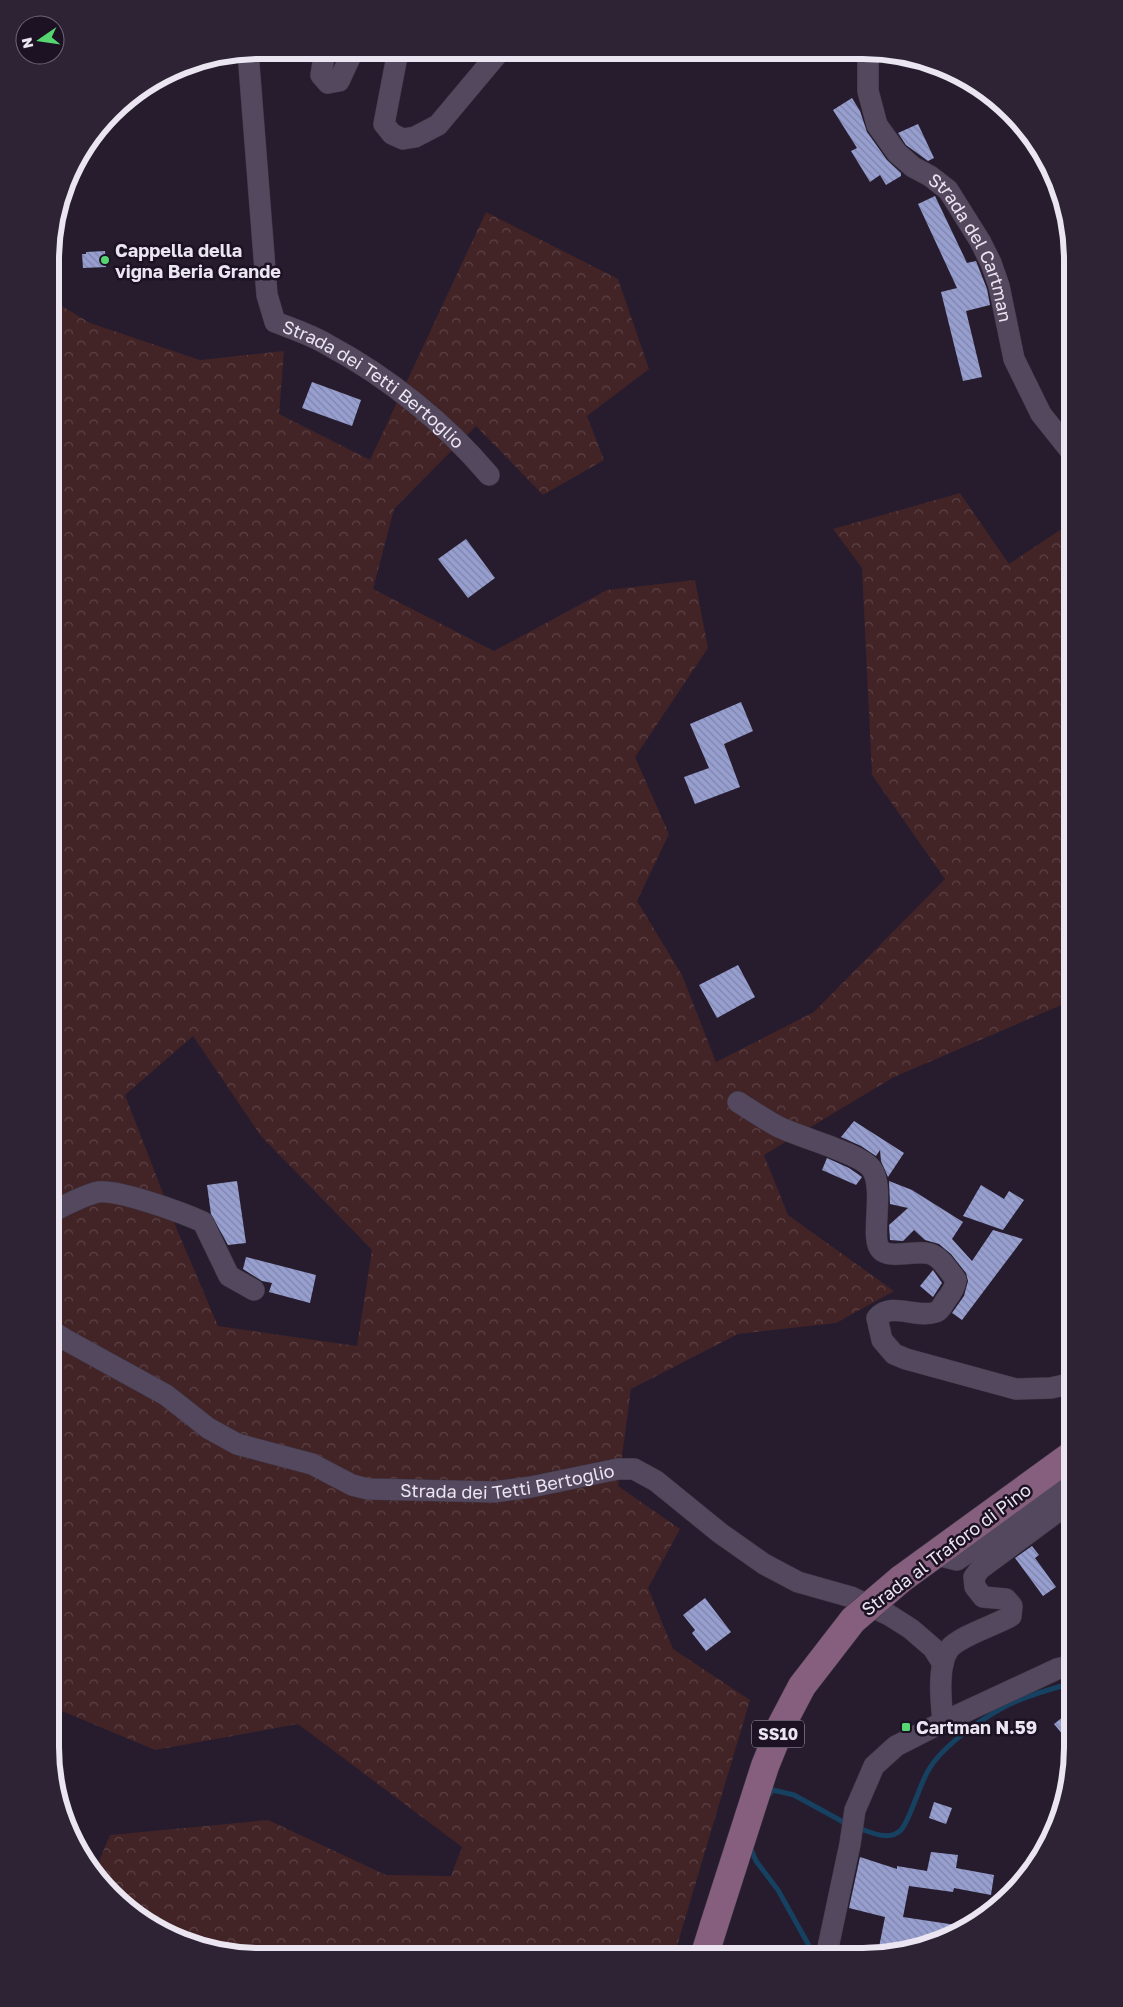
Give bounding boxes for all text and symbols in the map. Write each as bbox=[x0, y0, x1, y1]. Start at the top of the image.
north arrow bbox=[15, 15, 65, 65]
text: N bbox=[17, 36, 36, 50]
street label: Strada del Cartman bbox=[924, 168, 1017, 324]
place label: Cappella della vigna Beria Grande bbox=[115, 239, 281, 282]
marker: Cappella della vigna Beria Grande bbox=[99, 254, 111, 266]
street label: Strada dei Tetti Bertoglio bbox=[280, 315, 469, 453]
street label: Strada dei Tetti Bertoglio bbox=[400, 1459, 616, 1503]
street label: Strada al Traforo di Pino bbox=[857, 1478, 1035, 1620]
place label: Cartman N.59 bbox=[916, 1716, 1037, 1738]
road number: SS10 bbox=[752, 1720, 804, 1748]
marker: Cartman N.59 bbox=[900, 1721, 912, 1733]

